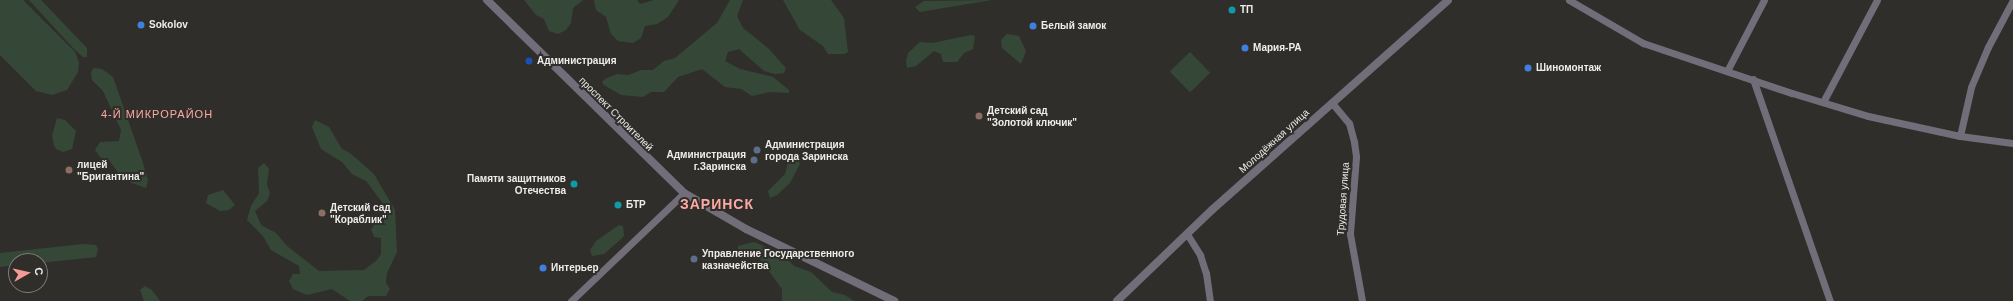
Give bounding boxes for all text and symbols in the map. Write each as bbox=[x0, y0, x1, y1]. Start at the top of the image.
place label: ТП bbox=[1240, 4, 1253, 16]
marker: ТП bbox=[1227, 5, 1237, 15]
place label: Sokolov bbox=[149, 19, 188, 31]
marker: Sokolov bbox=[136, 20, 146, 30]
place label: Белый замок bbox=[1041, 20, 1106, 32]
marker: Белый замок bbox=[1028, 21, 1038, 31]
place label: Мария-РА bbox=[1253, 42, 1301, 54]
marker: Мария-РА bbox=[1240, 43, 1250, 53]
place label: Администрация bbox=[537, 55, 617, 67]
marker: Администрация bbox=[524, 56, 534, 66]
place label: Шиномонтаж bbox=[1536, 62, 1601, 74]
marker: Шиномонтаж bbox=[1523, 63, 1533, 73]
street label: проспект Строителей bbox=[577, 75, 655, 153]
place label: Детский сад "Золотой ключик" bbox=[987, 104, 1077, 128]
street label: Молодёжная улица bbox=[1237, 106, 1311, 176]
district label: 4-Й МИКРОРАЙОН bbox=[101, 107, 213, 121]
marker: Детский сад "Золотой ключик" bbox=[974, 111, 984, 121]
place label: Администрация города Заринска bbox=[765, 138, 848, 162]
marker: Администрация города Заринска bbox=[752, 145, 762, 155]
place label: Администрация г.Заринска bbox=[666, 148, 746, 172]
marker: Администрация г.Заринска bbox=[749, 155, 759, 165]
place label: лицей "Бригантина" bbox=[77, 158, 144, 182]
street label: Трудовая улица bbox=[1334, 162, 1352, 236]
marker: лицей "Бригантина" bbox=[64, 165, 74, 175]
place label: Памяти защитников Отечества bbox=[467, 172, 566, 196]
marker: Памяти защитников Отечества bbox=[569, 179, 579, 189]
district label: ЗАРИНСК bbox=[680, 196, 754, 212]
place label: БТР bbox=[626, 199, 646, 211]
marker: БТР bbox=[613, 200, 623, 210]
place label: Детский сад "Кораблик" bbox=[330, 201, 391, 224]
marker: Детский сад "Кораблик" bbox=[317, 208, 327, 218]
place label: Управление Государственного казначейства bbox=[702, 247, 854, 270]
north arrow bbox=[8, 253, 48, 293]
marker: Управление Государственного казначейства bbox=[689, 254, 699, 264]
place label: Интерьер bbox=[551, 262, 599, 274]
marker: Интерьер bbox=[538, 263, 548, 273]
text: С bbox=[32, 267, 45, 276]

